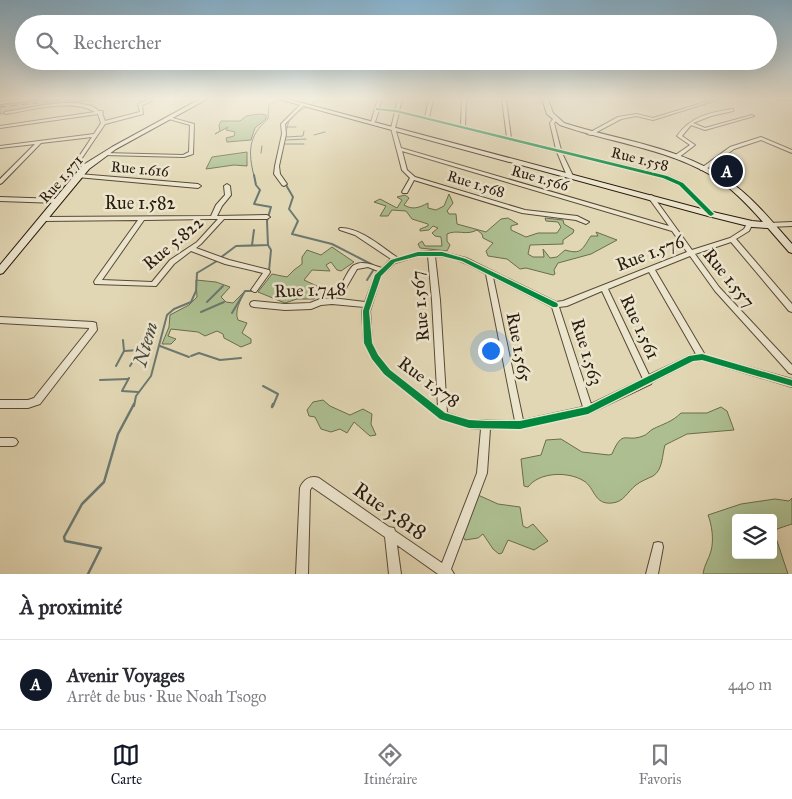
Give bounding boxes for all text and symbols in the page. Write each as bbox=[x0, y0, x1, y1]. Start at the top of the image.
search box bbox=[15, 15, 777, 70]
icon: search bbox=[33, 29, 61, 57]
text: Rechercher bbox=[73, 31, 161, 54]
street label: Rue 1.558 bbox=[609, 143, 671, 175]
street label: Rue 1.571 bbox=[35, 151, 87, 207]
pin: A bbox=[711, 152, 743, 190]
street label: Rue 1.616 bbox=[110, 158, 171, 181]
street label: Rue 1.566 bbox=[509, 161, 572, 195]
street label: Rue 1.568 bbox=[445, 167, 507, 201]
street label: Rue 1.582 bbox=[105, 192, 176, 214]
street label: Rue 5.822 bbox=[138, 211, 208, 275]
street label: Rue 1.576 bbox=[613, 230, 688, 276]
street label: Rue 1.557 bbox=[698, 244, 760, 312]
street label: Rue 1.567 bbox=[406, 270, 434, 342]
street label: Rue 1.748 bbox=[274, 278, 346, 302]
street label: Rue 1.561 bbox=[616, 291, 664, 363]
street label: Rue 1.565 bbox=[502, 311, 537, 384]
street label: Rue 1.563 bbox=[566, 316, 608, 388]
water label: Ntem bbox=[128, 319, 163, 370]
your location bbox=[478, 338, 504, 364]
street label: Rue 1.578 bbox=[394, 352, 464, 412]
street label: Rue 5.818 bbox=[348, 476, 432, 546]
map controls bbox=[732, 514, 777, 559]
button: layers bbox=[732, 514, 777, 559]
text: À proximité bbox=[20, 594, 122, 620]
text: Avenir Voyages bbox=[67, 664, 185, 687]
text: A bbox=[31, 675, 41, 694]
text: 440 m bbox=[728, 675, 772, 694]
text: Arrêt de bus · Rue Noah Tsogo bbox=[67, 687, 267, 706]
tab: Carte bbox=[111, 741, 142, 788]
tab: Itinéraire bbox=[364, 741, 417, 788]
tab: Favoris bbox=[639, 741, 681, 788]

